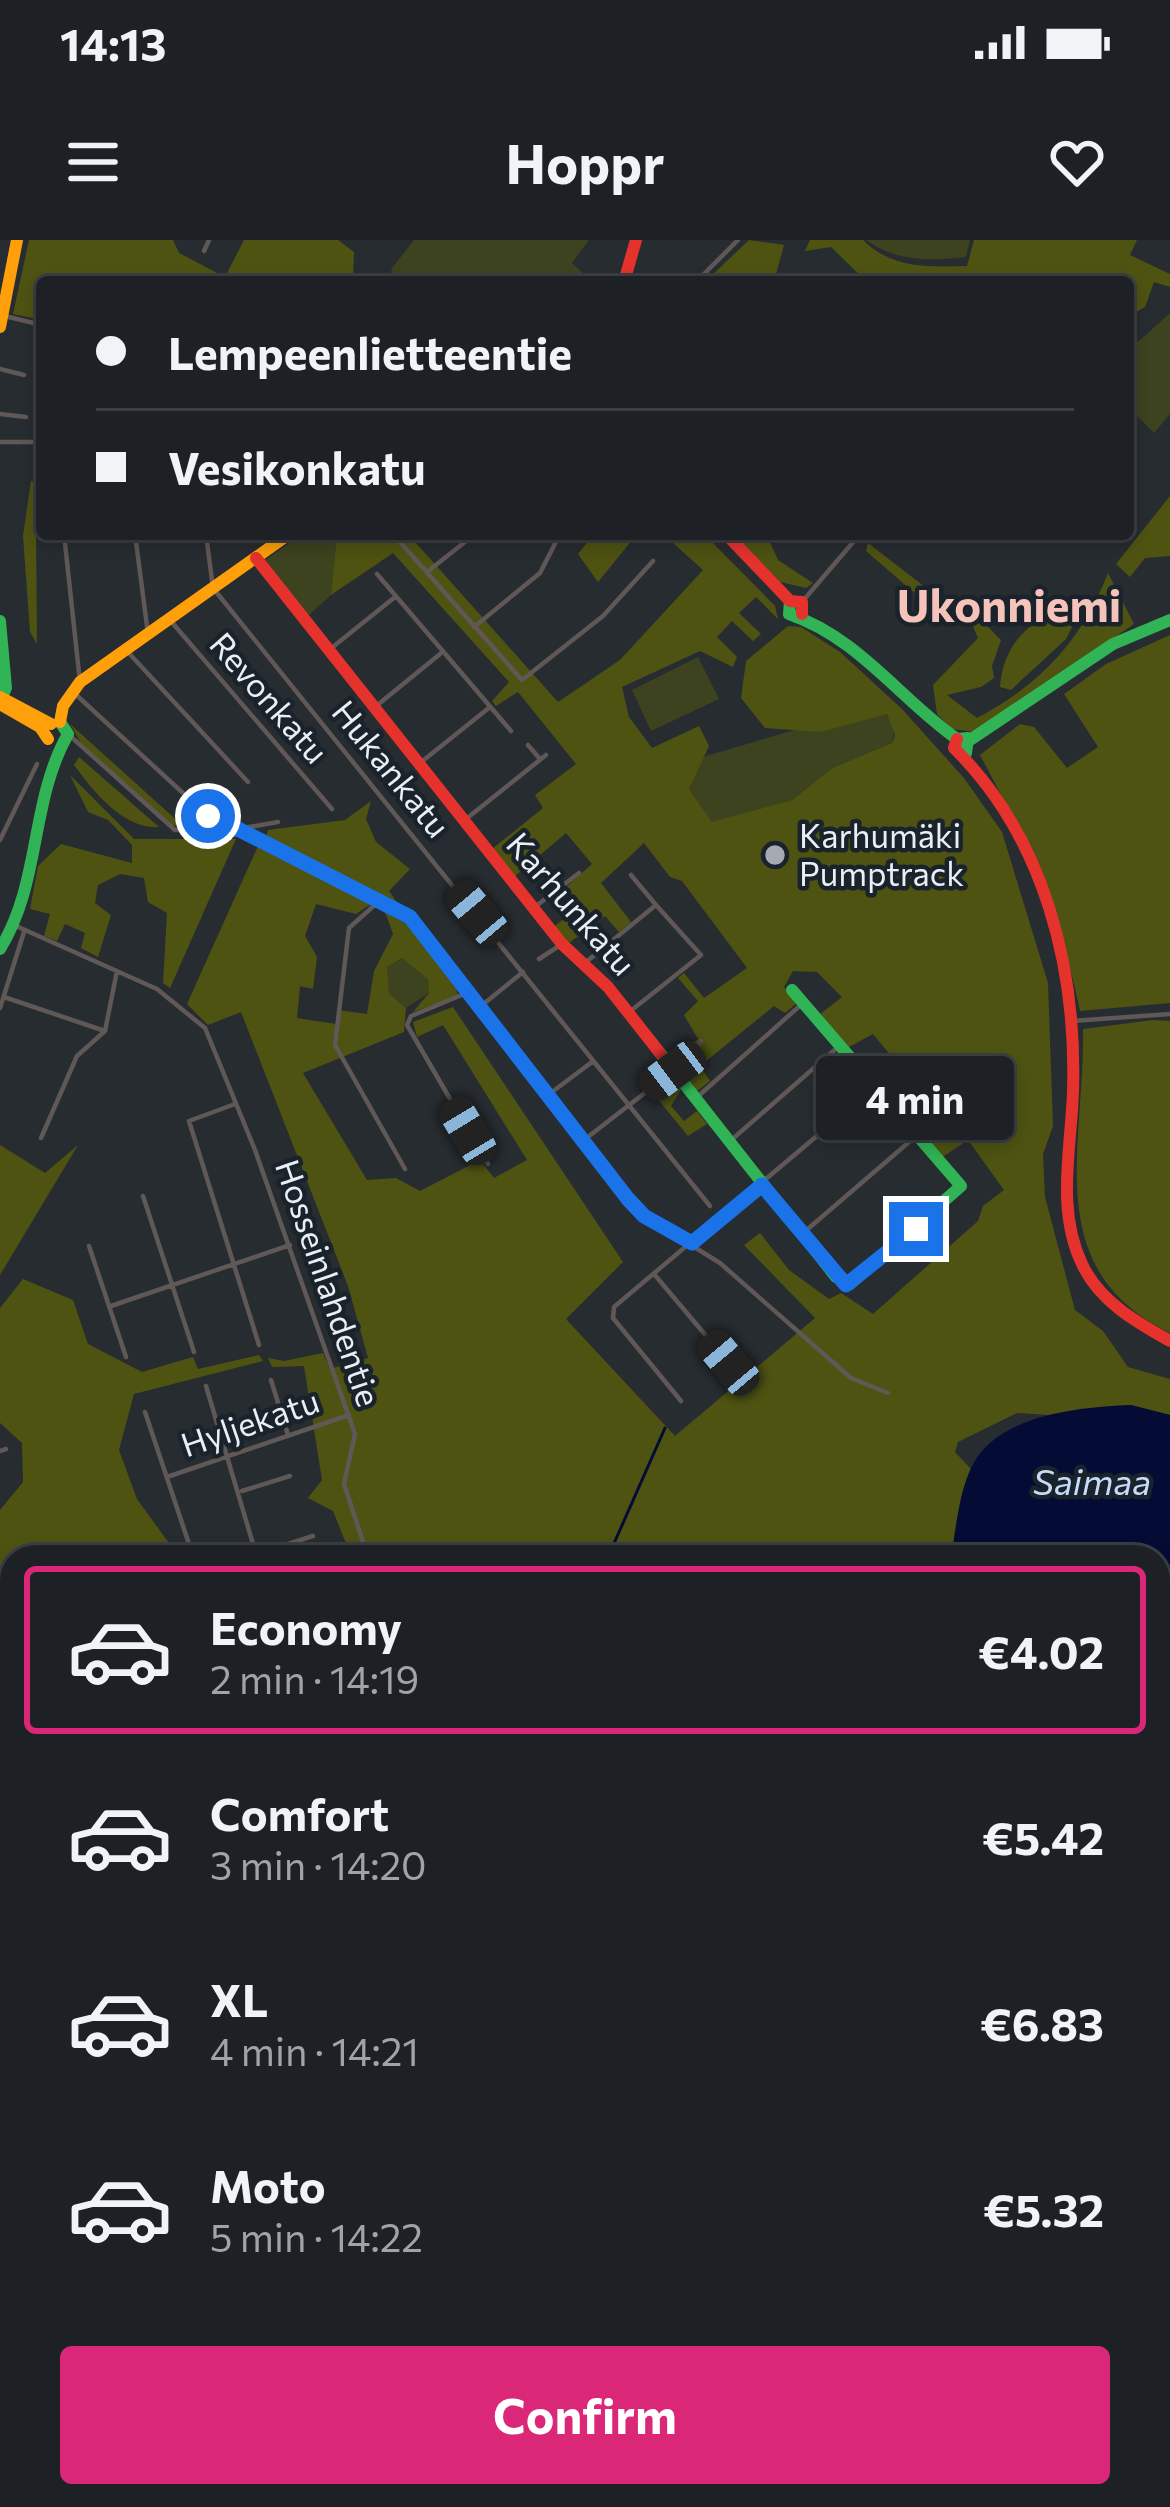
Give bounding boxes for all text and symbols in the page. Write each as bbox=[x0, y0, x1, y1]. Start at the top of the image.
text: 14:13 bbox=[60, 15, 166, 70]
icon: menu bbox=[60, 129, 126, 195]
text: Hoppr bbox=[506, 129, 664, 195]
icon: heart bbox=[1044, 129, 1110, 195]
text: Lempeenlietteentie bbox=[168, 324, 572, 379]
text: Vesikonkatu bbox=[168, 439, 426, 494]
district label: Ukonniemi bbox=[897, 576, 1121, 631]
street label: Revonkatu bbox=[202, 623, 338, 771]
street label: Hukankatu bbox=[325, 691, 460, 845]
route start bbox=[181, 789, 235, 843]
place label: Karhumäki Pumptrack bbox=[799, 814, 964, 893]
street label: Karhunkatu bbox=[499, 823, 645, 983]
marker: Karhumäki Pumptrack bbox=[762, 842, 788, 868]
car bbox=[440, 874, 514, 952]
car bbox=[633, 1035, 713, 1107]
callout: 4 min bbox=[817, 1055, 1015, 1139]
text: 4 min bbox=[866, 1074, 964, 1122]
car bbox=[434, 1091, 502, 1171]
street label: Hosseinlahdentie bbox=[268, 1154, 391, 1411]
route end bbox=[889, 1202, 943, 1256]
car bbox=[692, 1324, 766, 1402]
street label: Hyljekatu bbox=[175, 1379, 324, 1464]
water label: Saimaa bbox=[1033, 1458, 1151, 1502]
icon: car bbox=[66, 1596, 174, 1704]
text: Economy bbox=[210, 1599, 402, 1654]
text: €4.02 bbox=[978, 1623, 1104, 1678]
text: 2 min · 14:19 bbox=[210, 1654, 419, 1702]
icon: car bbox=[66, 1782, 174, 1890]
text: Comfort bbox=[210, 1785, 389, 1840]
text: €5.42 bbox=[982, 1809, 1104, 1864]
text: 3 min · 14:20 bbox=[210, 1840, 427, 1888]
icon: car bbox=[66, 1968, 174, 2076]
text: XL bbox=[210, 1971, 268, 2026]
text: €6.83 bbox=[980, 1995, 1104, 2050]
text: 4 min · 14:21 bbox=[210, 2026, 419, 2074]
icon: car bbox=[66, 2154, 174, 2262]
text: Moto bbox=[210, 2157, 326, 2212]
text: €5.32 bbox=[983, 2181, 1104, 2236]
text: 5 min · 14:22 bbox=[210, 2212, 423, 2260]
button: Confirm bbox=[60, 2346, 1110, 2484]

